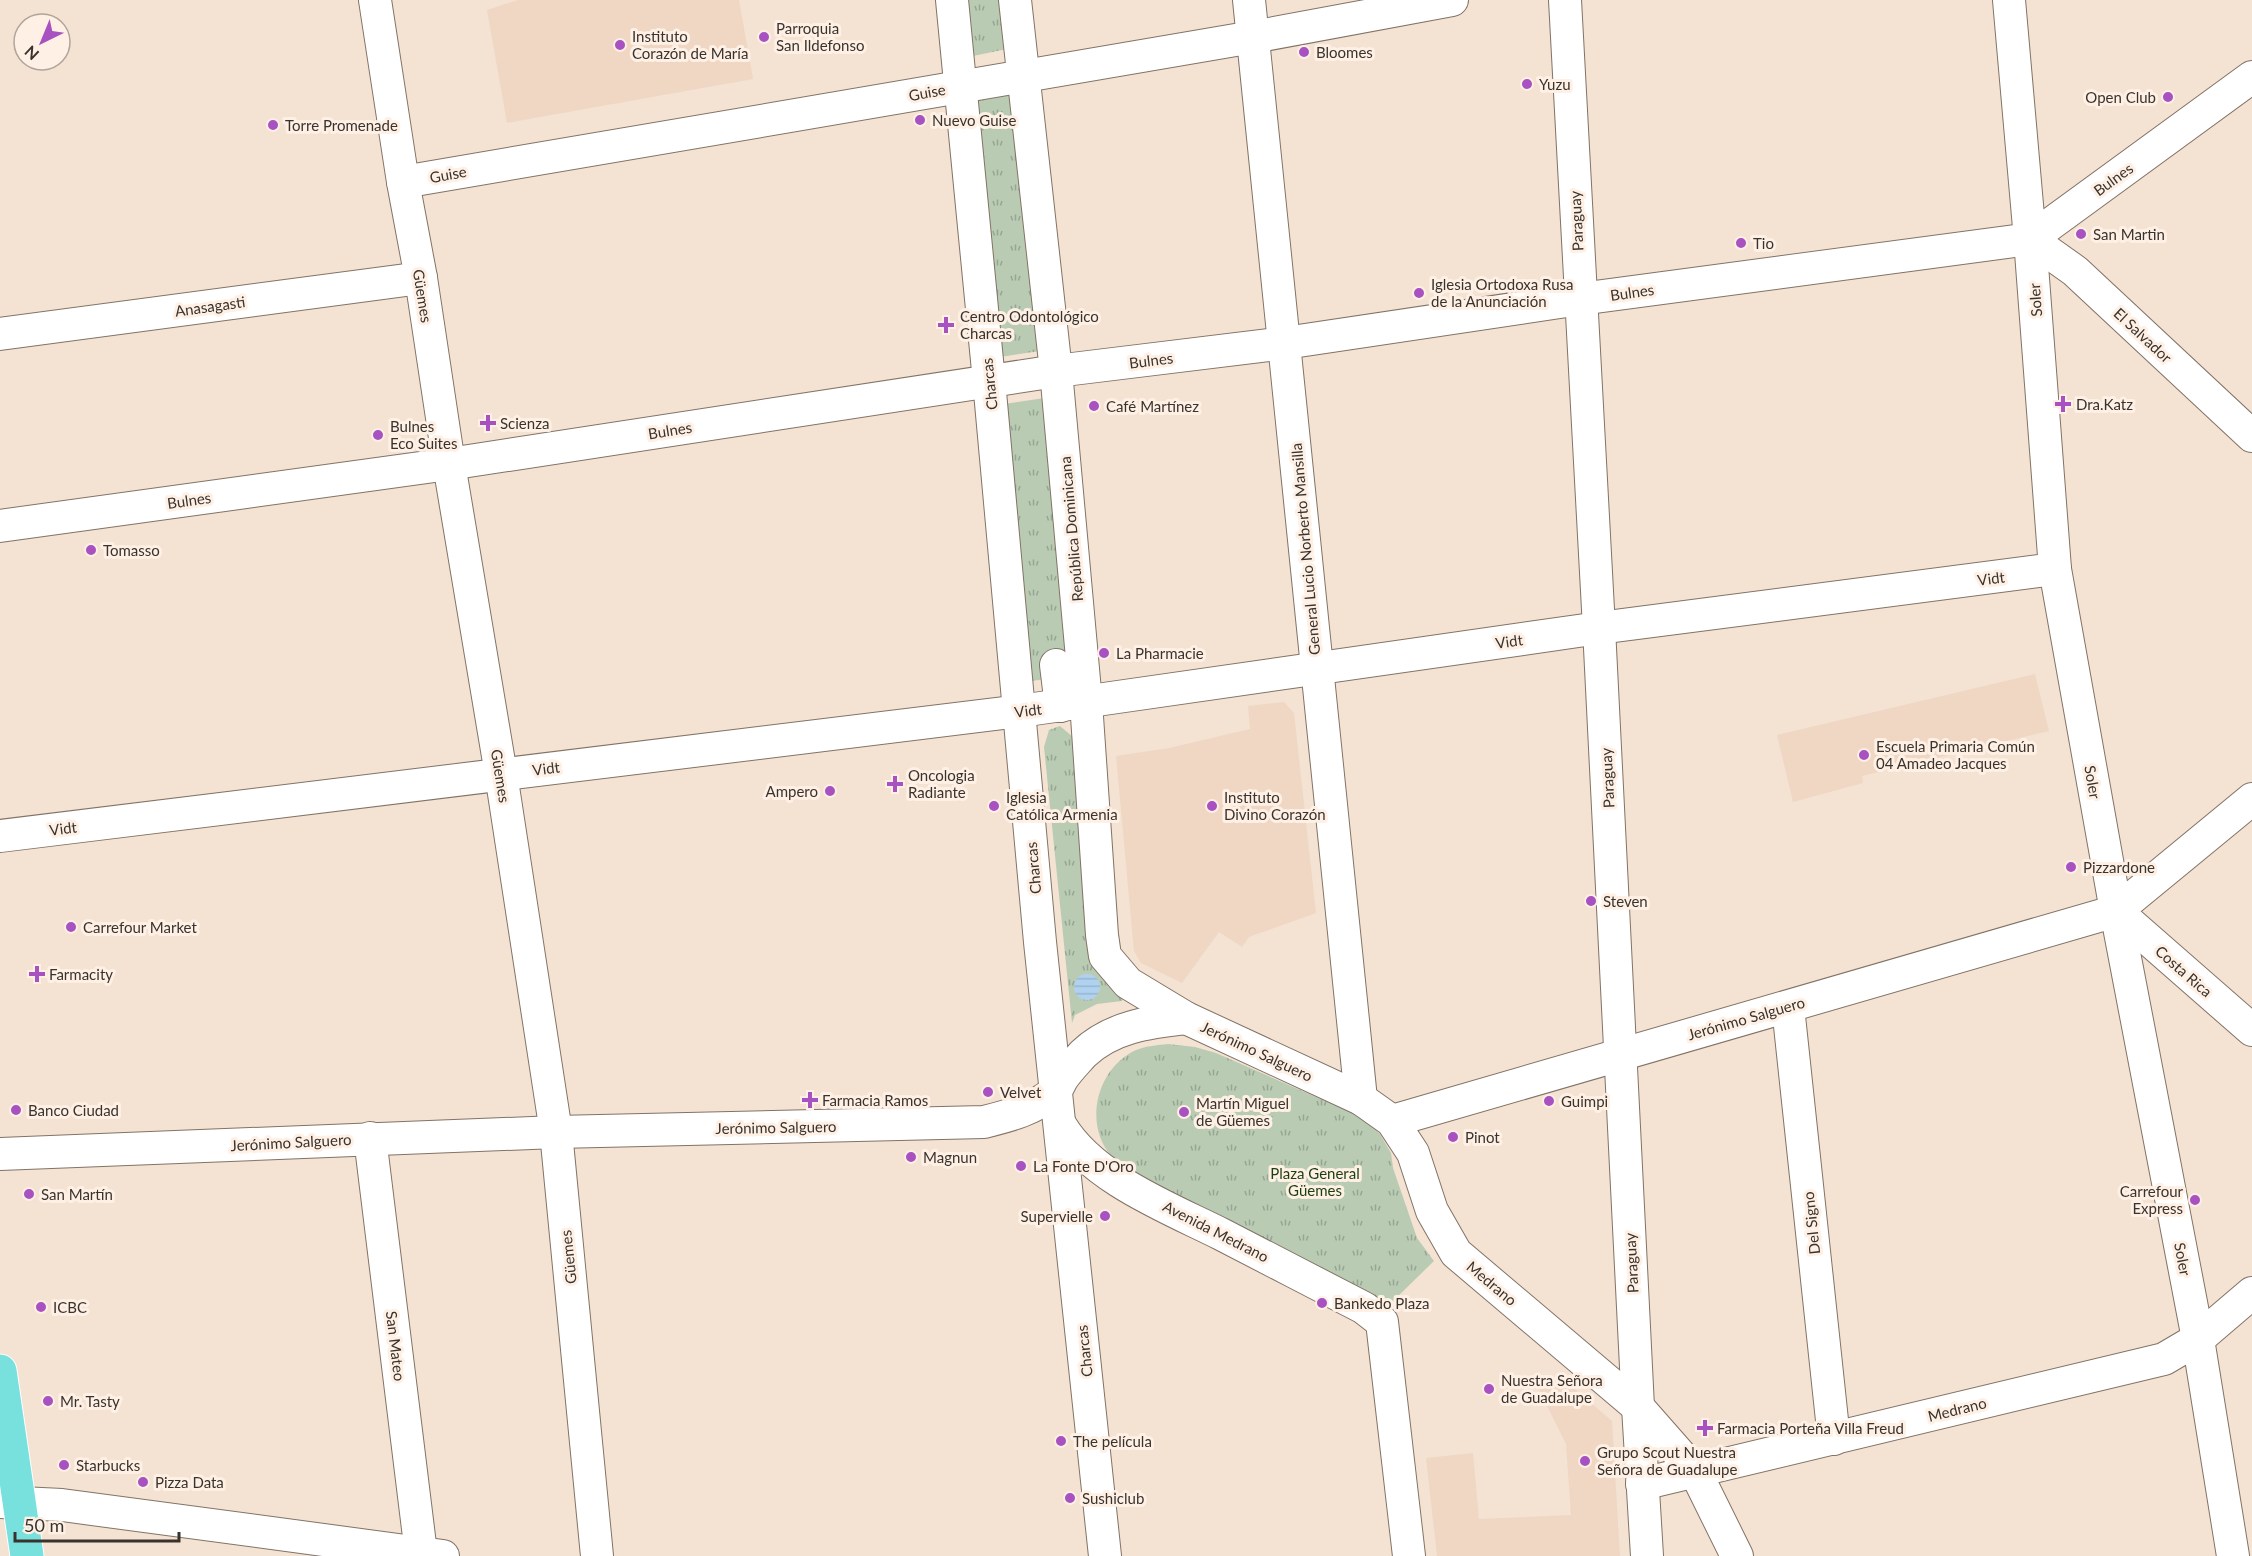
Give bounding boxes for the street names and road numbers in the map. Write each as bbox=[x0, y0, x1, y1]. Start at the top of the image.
street label: Guise bbox=[907, 80, 947, 104]
street label: Bulnes bbox=[2090, 159, 2136, 199]
street label: Guise bbox=[428, 162, 468, 186]
street label: Paraguay bbox=[1565, 190, 1587, 252]
street label: Güemes bbox=[410, 268, 436, 324]
street label: Bulnes bbox=[1609, 280, 1655, 304]
street label: Soler bbox=[2025, 282, 2045, 317]
street label: Anasagasti bbox=[174, 292, 246, 320]
street label: El Salvador bbox=[2110, 304, 2176, 367]
street label: Bulnes bbox=[1128, 348, 1174, 372]
street label: Charcas bbox=[977, 357, 1001, 411]
street label: Bulnes bbox=[647, 418, 693, 442]
street label: General Lucio Norberto Mansilla bbox=[1287, 442, 1323, 656]
street label: República Dominicana bbox=[1056, 456, 1086, 602]
street label: Bulnes bbox=[166, 488, 212, 512]
street label: Vidt bbox=[1976, 567, 2006, 589]
street label: Vidt bbox=[1494, 630, 1524, 652]
street label: Vidt bbox=[1013, 699, 1043, 721]
street label: Paraguay bbox=[1596, 747, 1618, 809]
street label: Güemes bbox=[488, 748, 514, 804]
street label: Vidt bbox=[531, 757, 561, 779]
street label: Soler bbox=[2081, 764, 2105, 801]
street label: Vidt bbox=[48, 817, 78, 839]
street label: Charcas bbox=[1022, 841, 1044, 895]
street label: Costa Rica bbox=[2152, 942, 2216, 1000]
street label: Jerónimo Salguero bbox=[1685, 993, 1807, 1043]
street label: Jerónimo Salguero bbox=[1198, 1017, 1316, 1085]
street label: Jerónimo Salguero bbox=[715, 1117, 837, 1137]
street label: Jerónimo Salguero bbox=[230, 1130, 352, 1154]
street label: Del Signo bbox=[1799, 1191, 1823, 1255]
street label: Avenida Medrano bbox=[1160, 1197, 1272, 1265]
street label: Güemes bbox=[556, 1229, 580, 1285]
street label: Paraguay bbox=[1620, 1232, 1642, 1294]
street label: Soler bbox=[2171, 1241, 2195, 1278]
street label: Medrano bbox=[1463, 1257, 1521, 1309]
street label: San Mateo bbox=[383, 1310, 409, 1382]
street label: Charcas bbox=[1072, 1324, 1096, 1378]
street label: Medrano bbox=[1926, 1393, 1988, 1425]

